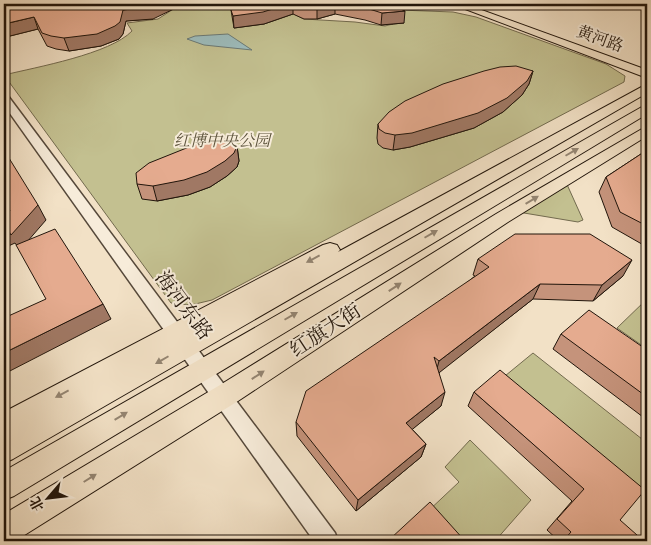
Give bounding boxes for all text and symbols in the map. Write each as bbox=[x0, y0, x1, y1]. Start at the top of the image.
street label: 黄河路 bbox=[574, 21, 626, 57]
park label: 红博中央公园 bbox=[174, 131, 273, 151]
one-way arrow bbox=[565, 148, 578, 157]
one-way arrow bbox=[525, 195, 538, 204]
one-way arrow bbox=[424, 230, 439, 238]
one-way arrow bbox=[306, 255, 320, 263]
street label: 海河东路 bbox=[149, 267, 217, 345]
one-way arrow bbox=[388, 282, 401, 292]
street label: 红旗大街 bbox=[286, 299, 366, 363]
one-way arrow bbox=[285, 311, 298, 320]
one-way arrow bbox=[155, 355, 168, 364]
one-way arrow bbox=[251, 370, 265, 379]
one-way arrow bbox=[55, 390, 69, 398]
one-way arrow bbox=[114, 412, 127, 421]
north arrow bbox=[22, 472, 72, 522]
one-way arrow bbox=[83, 474, 97, 483]
text: 北 bbox=[26, 493, 49, 514]

